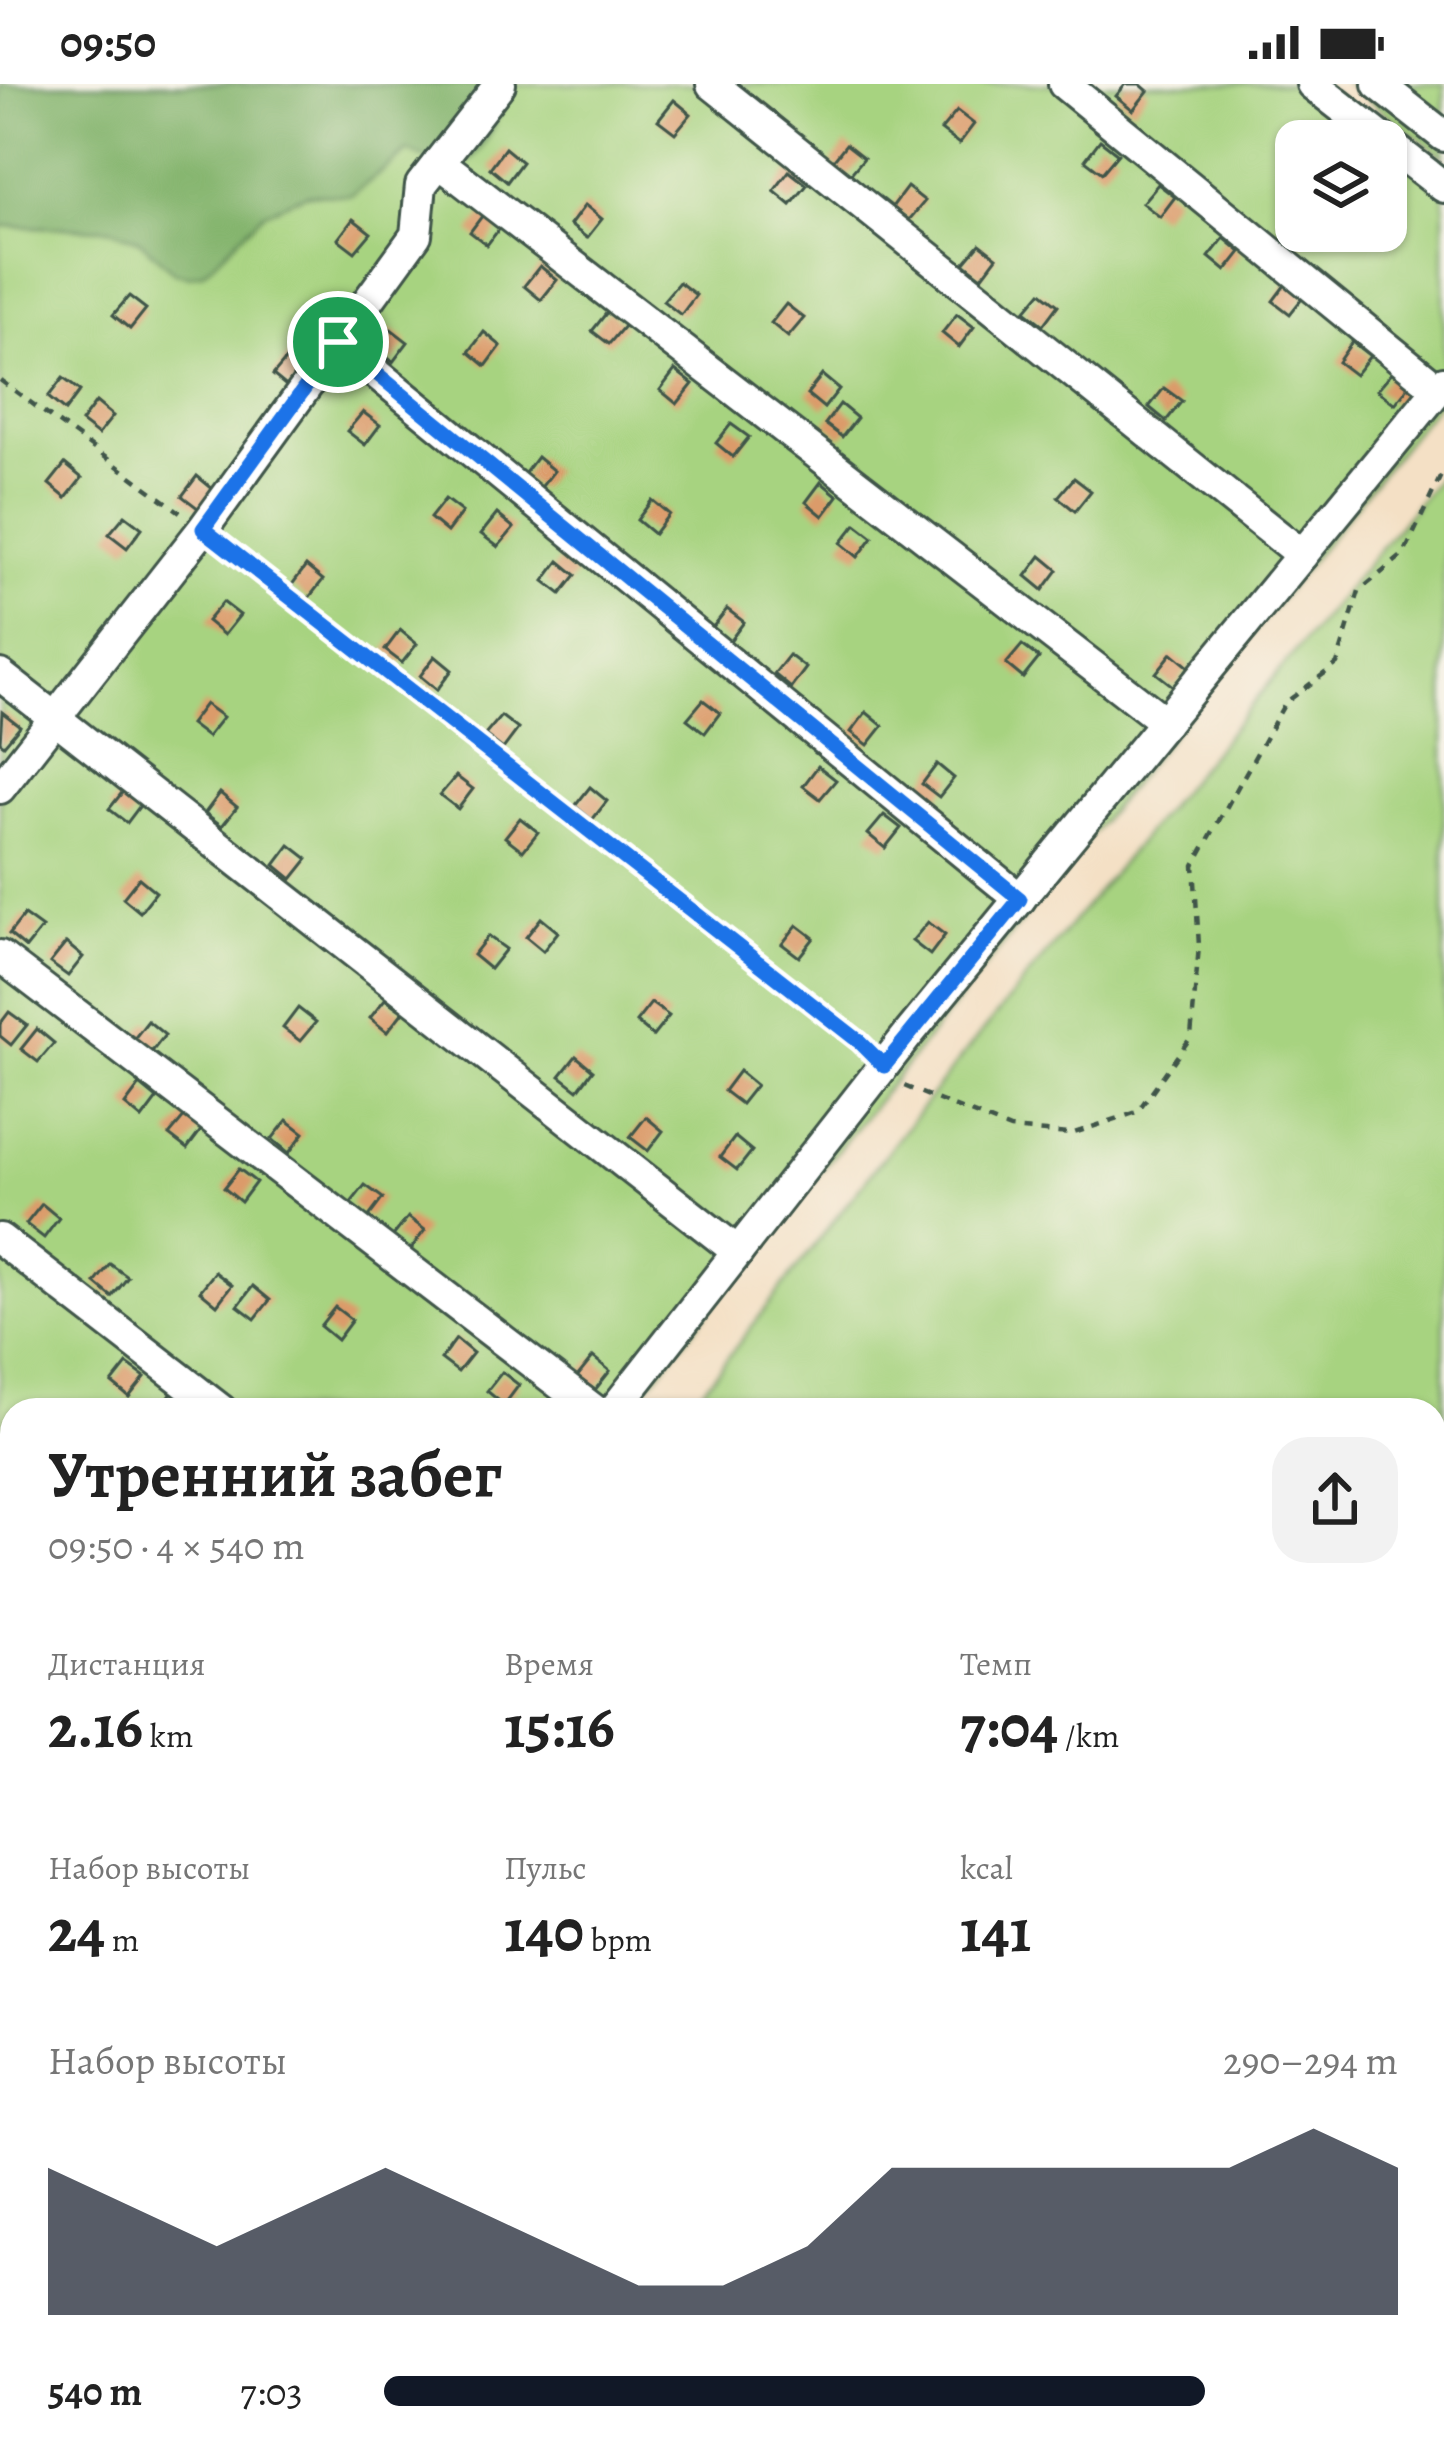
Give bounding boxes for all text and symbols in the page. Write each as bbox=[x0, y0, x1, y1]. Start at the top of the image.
text: 09:50 bbox=[60, 11, 156, 73]
map controls bbox=[1275, 120, 1407, 252]
button: layers bbox=[1275, 120, 1407, 252]
pin bbox=[287, 291, 389, 393]
icon: arrive bbox=[305, 309, 371, 375]
text: Утренний забег bbox=[48, 1429, 502, 1519]
button: share bbox=[1272, 1437, 1398, 1563]
text: 09:50 · 4 × 540 m bbox=[48, 1519, 305, 1572]
text: Дистанция bbox=[48, 1641, 205, 1686]
text: Время bbox=[504, 1641, 594, 1686]
text: Темп bbox=[960, 1641, 1032, 1686]
text: 2.16 bbox=[48, 1686, 143, 1768]
text: 15:16 bbox=[504, 1686, 615, 1768]
text: 7:04 bbox=[960, 1686, 1058, 1768]
text: km bbox=[143, 1713, 193, 1758]
text: /km bbox=[1058, 1713, 1120, 1758]
text: Набор высоты bbox=[48, 1845, 250, 1890]
text: Пульс bbox=[504, 1845, 587, 1890]
text: kcal bbox=[960, 1845, 1013, 1890]
text: 24 bbox=[48, 1890, 105, 1972]
text: 140 bbox=[504, 1890, 584, 1972]
text: 141 bbox=[960, 1890, 1031, 1972]
text: m bbox=[105, 1917, 139, 1962]
text: bpm bbox=[584, 1917, 652, 1962]
text: Набор высоты bbox=[48, 2034, 287, 2087]
text: 290–294 m bbox=[1223, 2034, 1398, 2087]
text: 540 m bbox=[48, 2365, 142, 2418]
text: 7:03 bbox=[240, 2365, 303, 2418]

